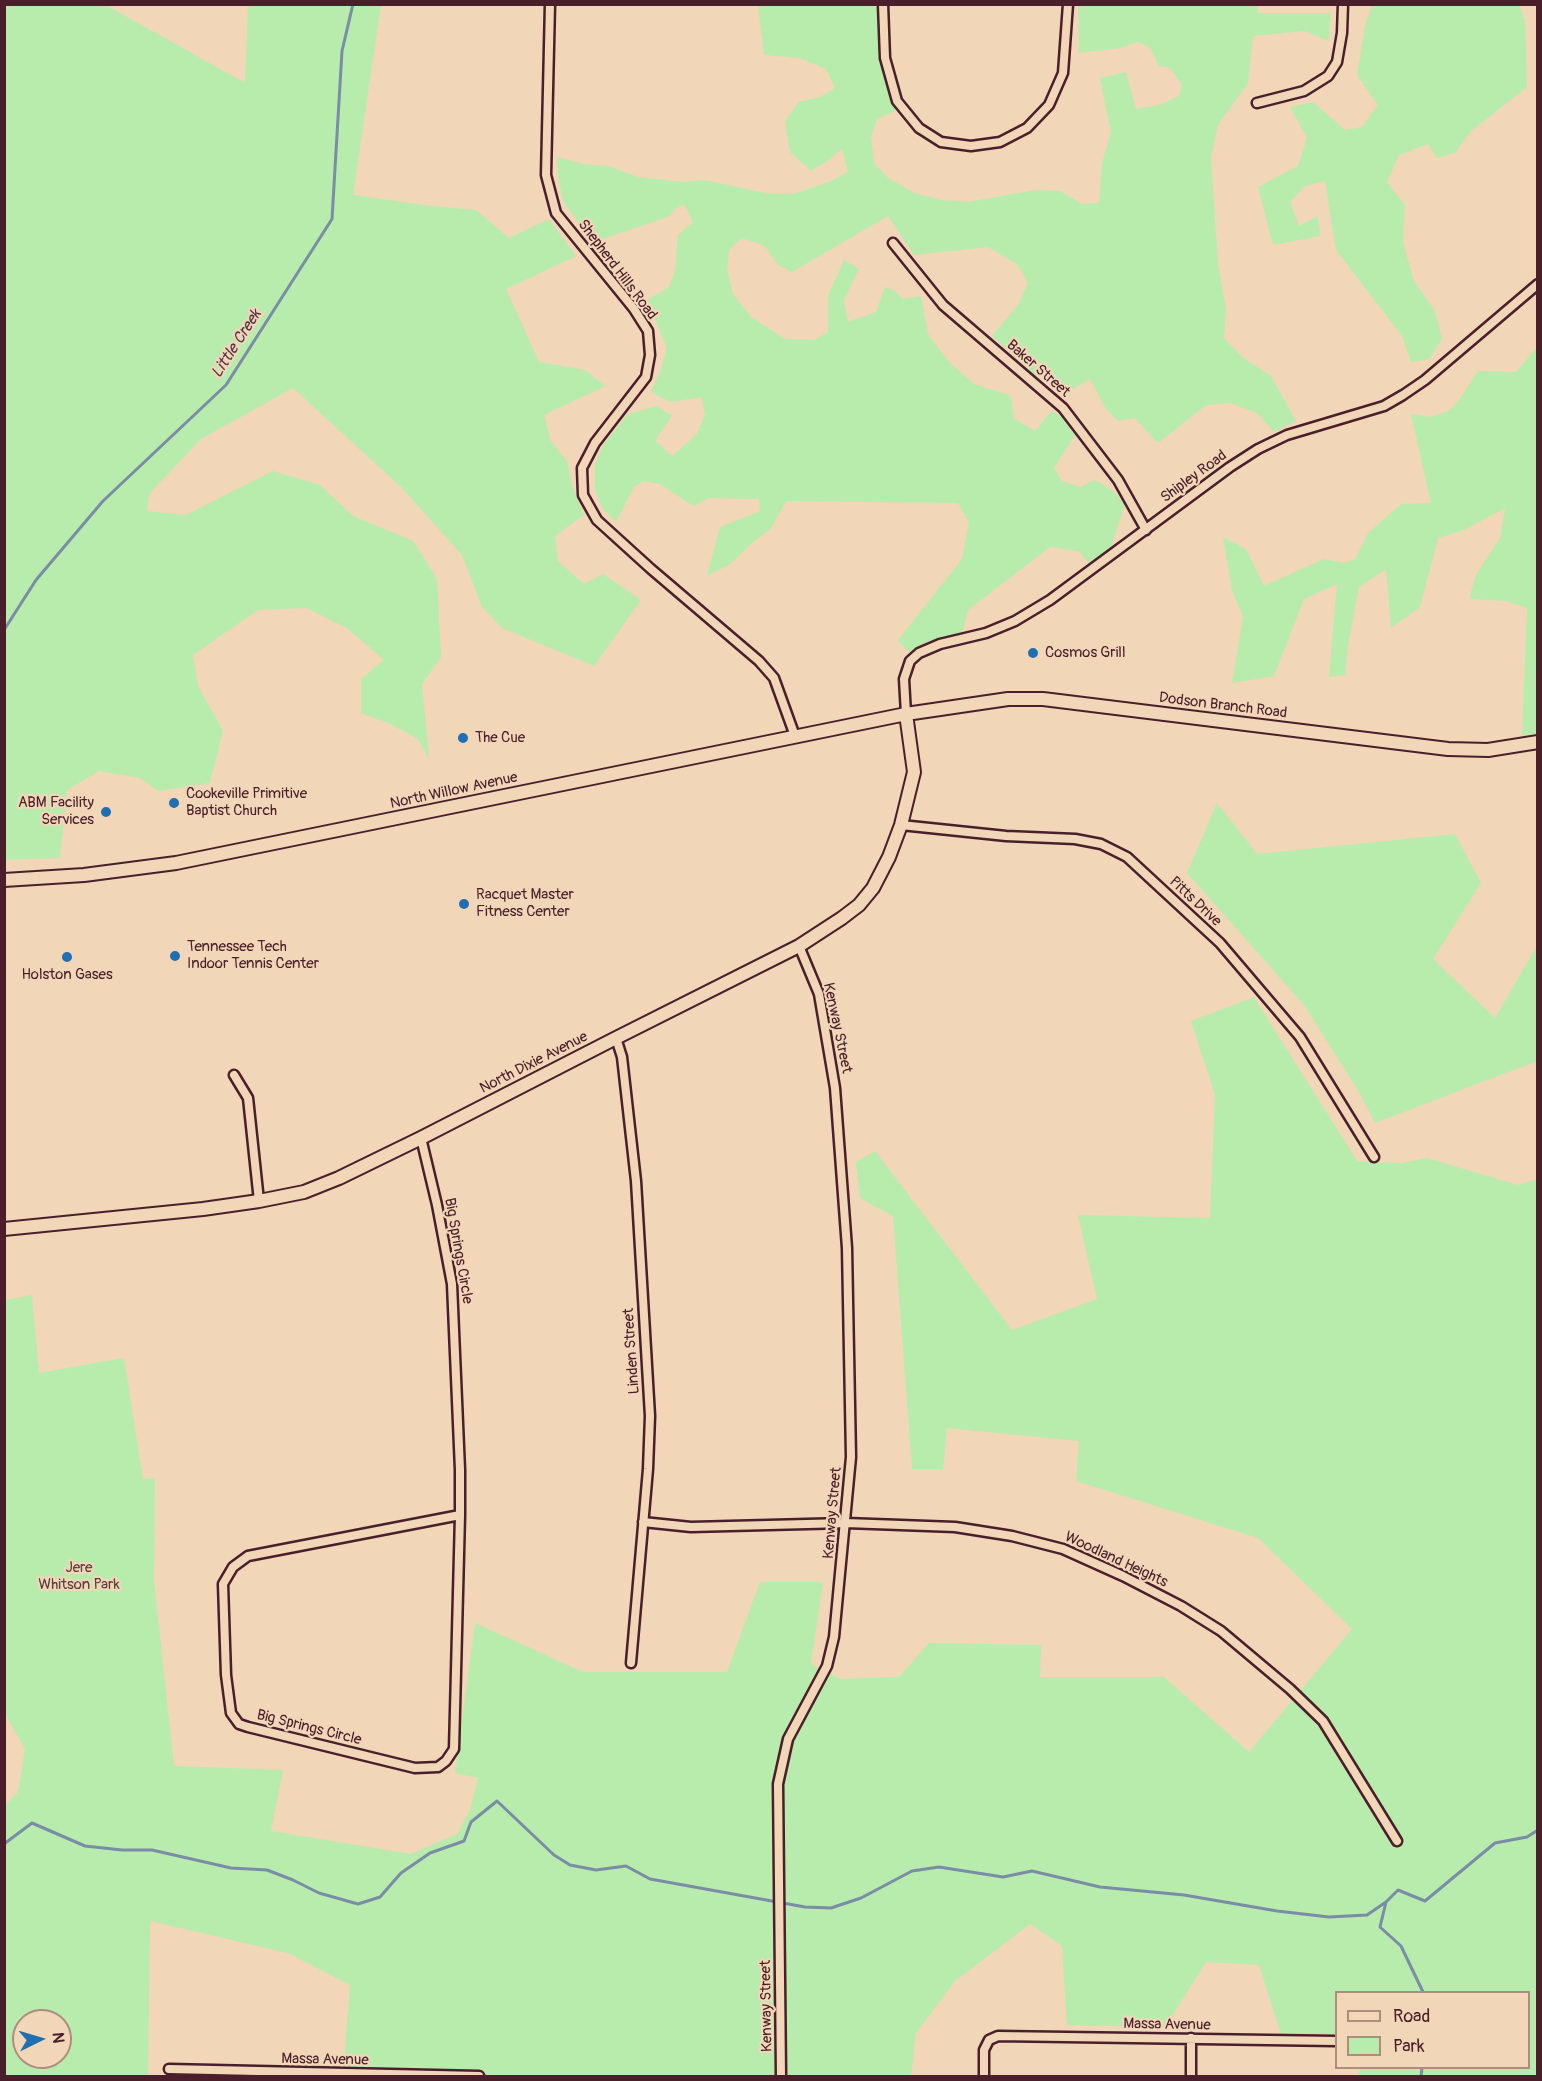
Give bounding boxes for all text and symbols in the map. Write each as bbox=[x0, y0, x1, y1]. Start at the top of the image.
street label: Shepherd Hills Road bbox=[574, 216, 660, 324]
water label: Little Creek bbox=[208, 306, 266, 382]
street label: Baker Street bbox=[1003, 336, 1073, 402]
street label: Shipley Road bbox=[1157, 447, 1231, 507]
place label: Cosmos Grill bbox=[1045, 644, 1125, 662]
marker: Cosmos Grill bbox=[1026, 646, 1040, 660]
street label: Dodson Branch Road bbox=[1158, 689, 1288, 723]
place label: The Cue bbox=[475, 729, 525, 747]
marker: The Cue bbox=[456, 731, 470, 745]
street label: North Willow Avenue bbox=[389, 769, 519, 813]
place label: Cookeville Primitive Baptist Church bbox=[186, 785, 307, 820]
place label: ABM Facility Services bbox=[18, 794, 94, 829]
marker: Cookeville Primitive Baptist Church bbox=[167, 796, 181, 810]
marker: ABM Facility Services bbox=[99, 805, 113, 819]
street label: Pitts Drive bbox=[1165, 873, 1225, 931]
place label: Racquet Master Fitness Center bbox=[476, 886, 574, 921]
marker: Racquet Master Fitness Center bbox=[457, 897, 471, 911]
place label: Tennessee Tech Indoor Tennis Center bbox=[187, 938, 319, 973]
marker: Tennessee Tech Indoor Tennis Center bbox=[168, 949, 182, 963]
marker: Holston Gases bbox=[60, 950, 74, 964]
place label: Holston Gases bbox=[21, 966, 113, 984]
street label: Kenway Street bbox=[819, 981, 855, 1075]
street label: North Dixie Avenue bbox=[477, 1028, 591, 1098]
street label: Big Springs Circle bbox=[440, 1196, 476, 1306]
street label: Linden Street bbox=[620, 1307, 644, 1395]
street label: Kenway Street bbox=[820, 1466, 846, 1560]
street label: Woodland Heights bbox=[1061, 1528, 1171, 1592]
park label: Jere Whitson Park bbox=[38, 1559, 120, 1594]
street label: Big Springs Circle bbox=[255, 1706, 363, 1750]
street label: Kenway Street bbox=[757, 1960, 777, 2052]
legend bbox=[1335, 1991, 1530, 2069]
text: Road bbox=[1393, 2005, 1430, 2028]
north arrow bbox=[12, 2009, 72, 2069]
street label: Massa Avenue bbox=[1123, 2015, 1211, 2035]
text: N bbox=[48, 2031, 68, 2044]
text: Park bbox=[1393, 2035, 1425, 2058]
street label: Massa Avenue bbox=[281, 2050, 369, 2070]

